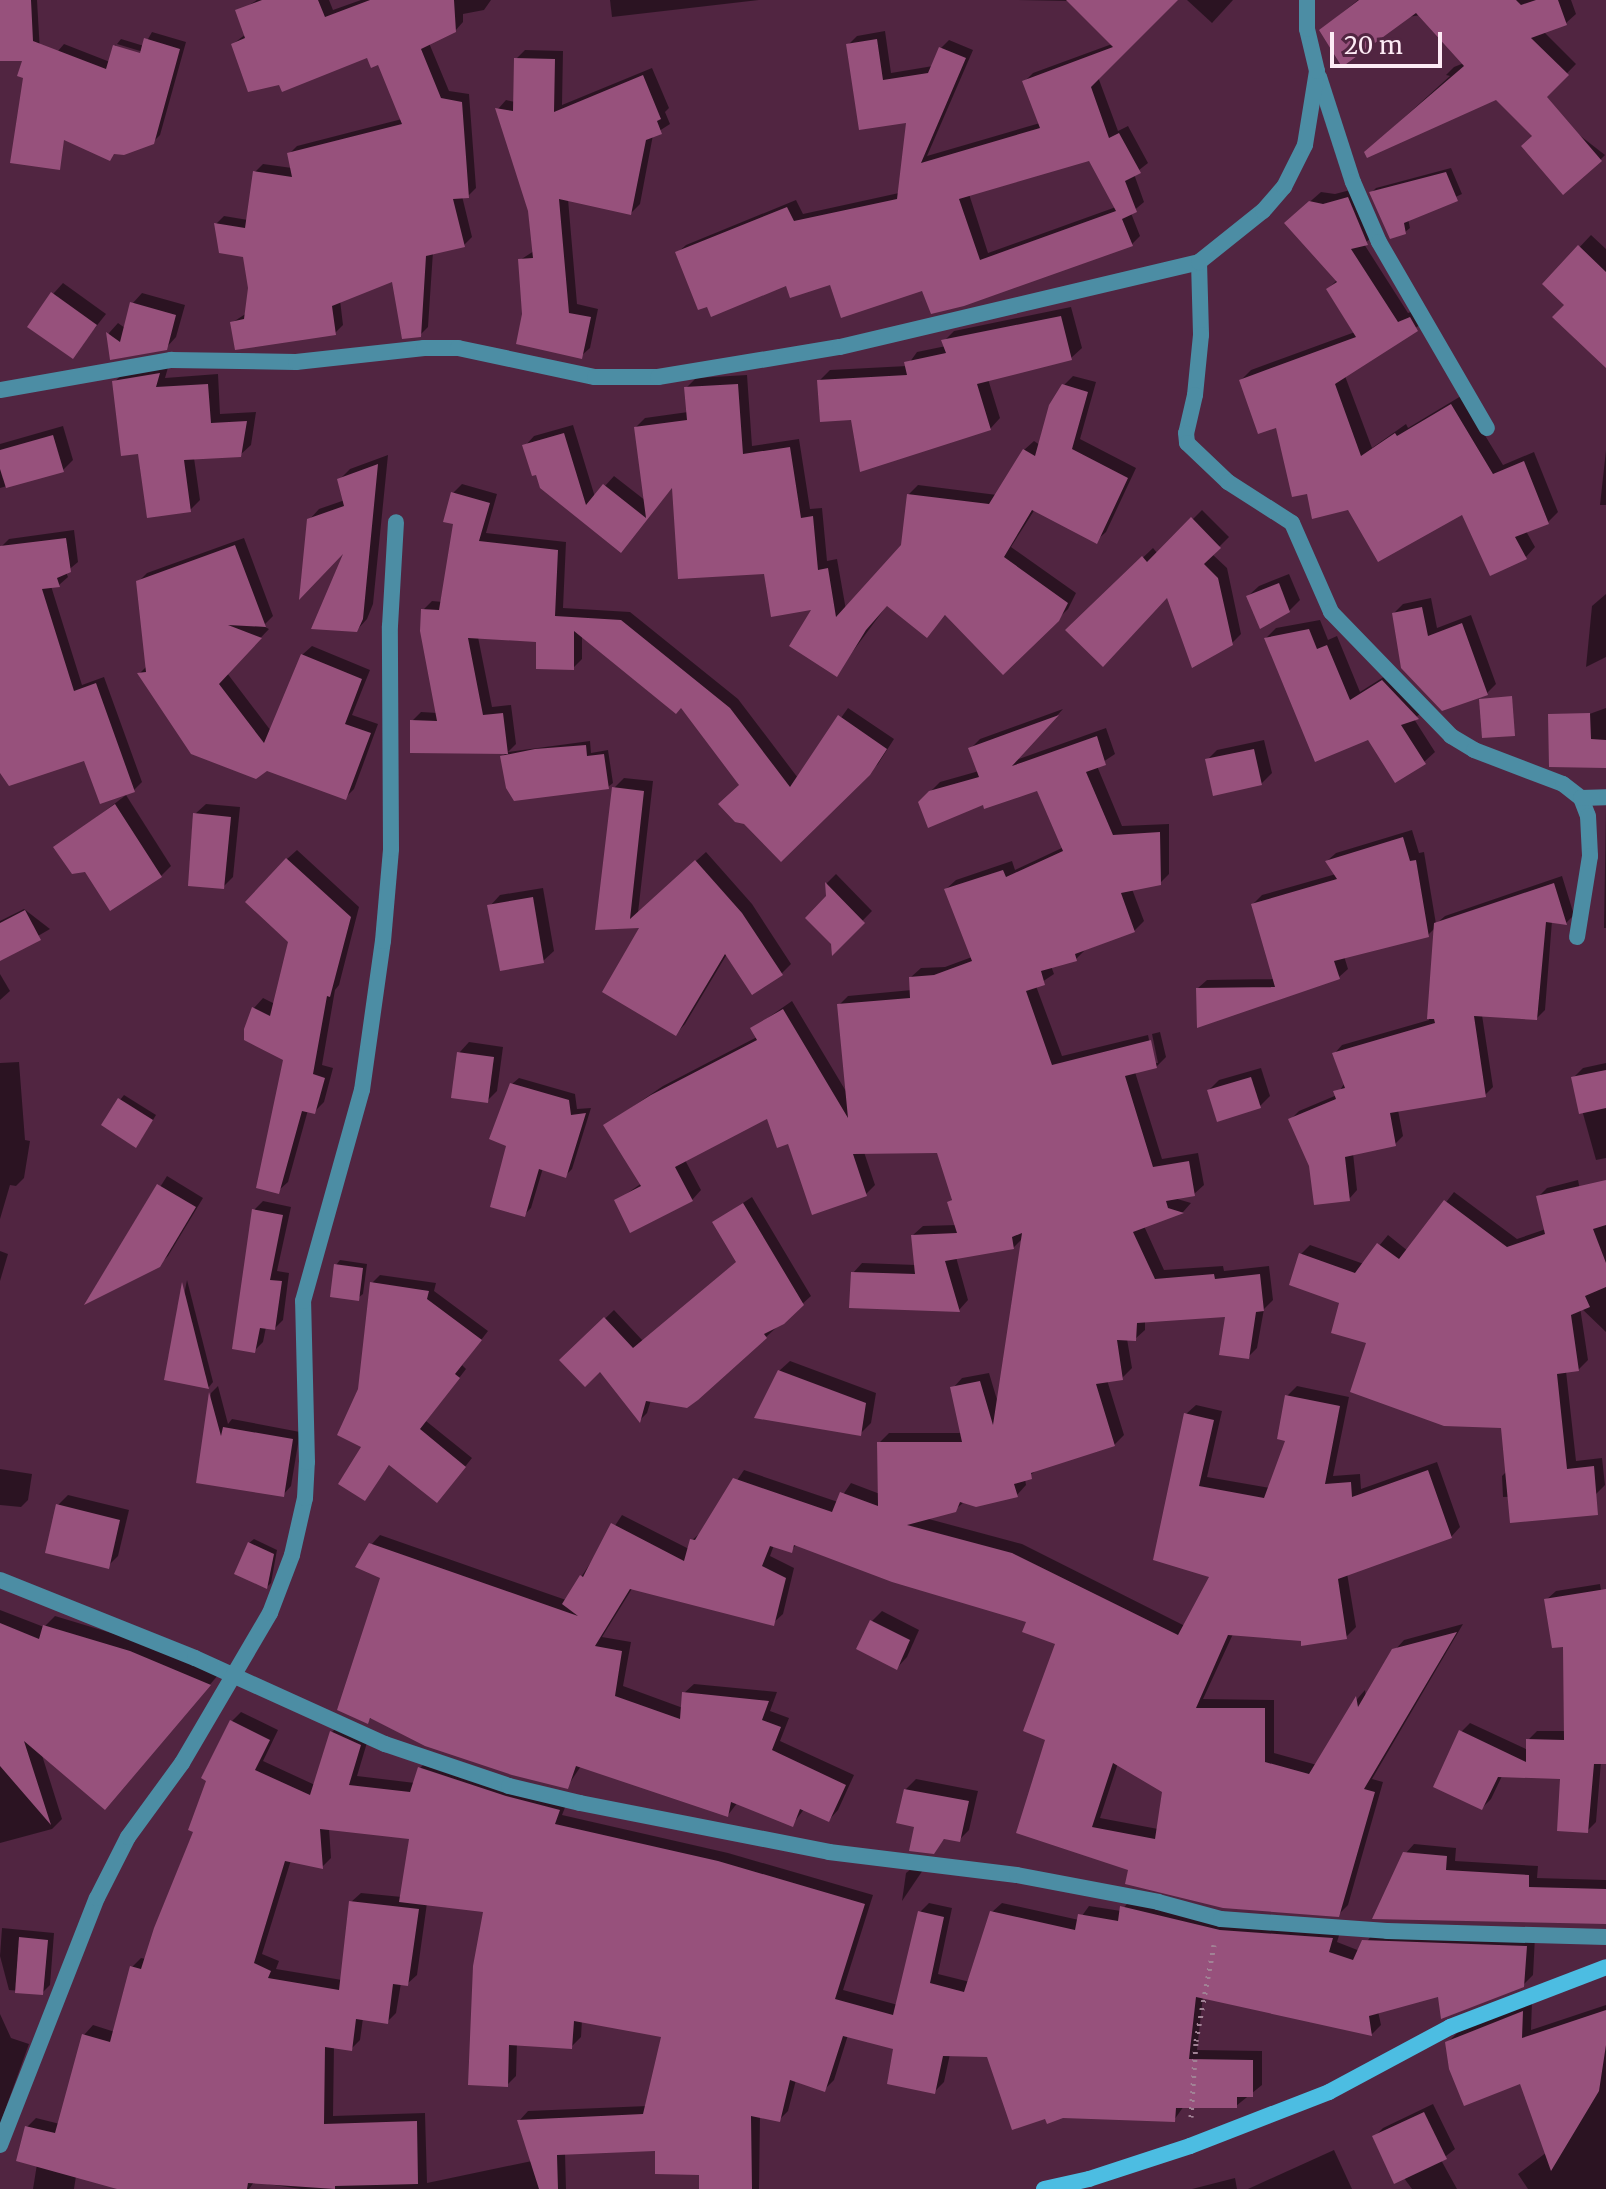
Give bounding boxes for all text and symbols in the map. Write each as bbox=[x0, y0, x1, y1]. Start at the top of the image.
scale bar bbox=[1334, 16, 1446, 66]
text: 20 m bbox=[1344, 30, 1403, 61]

